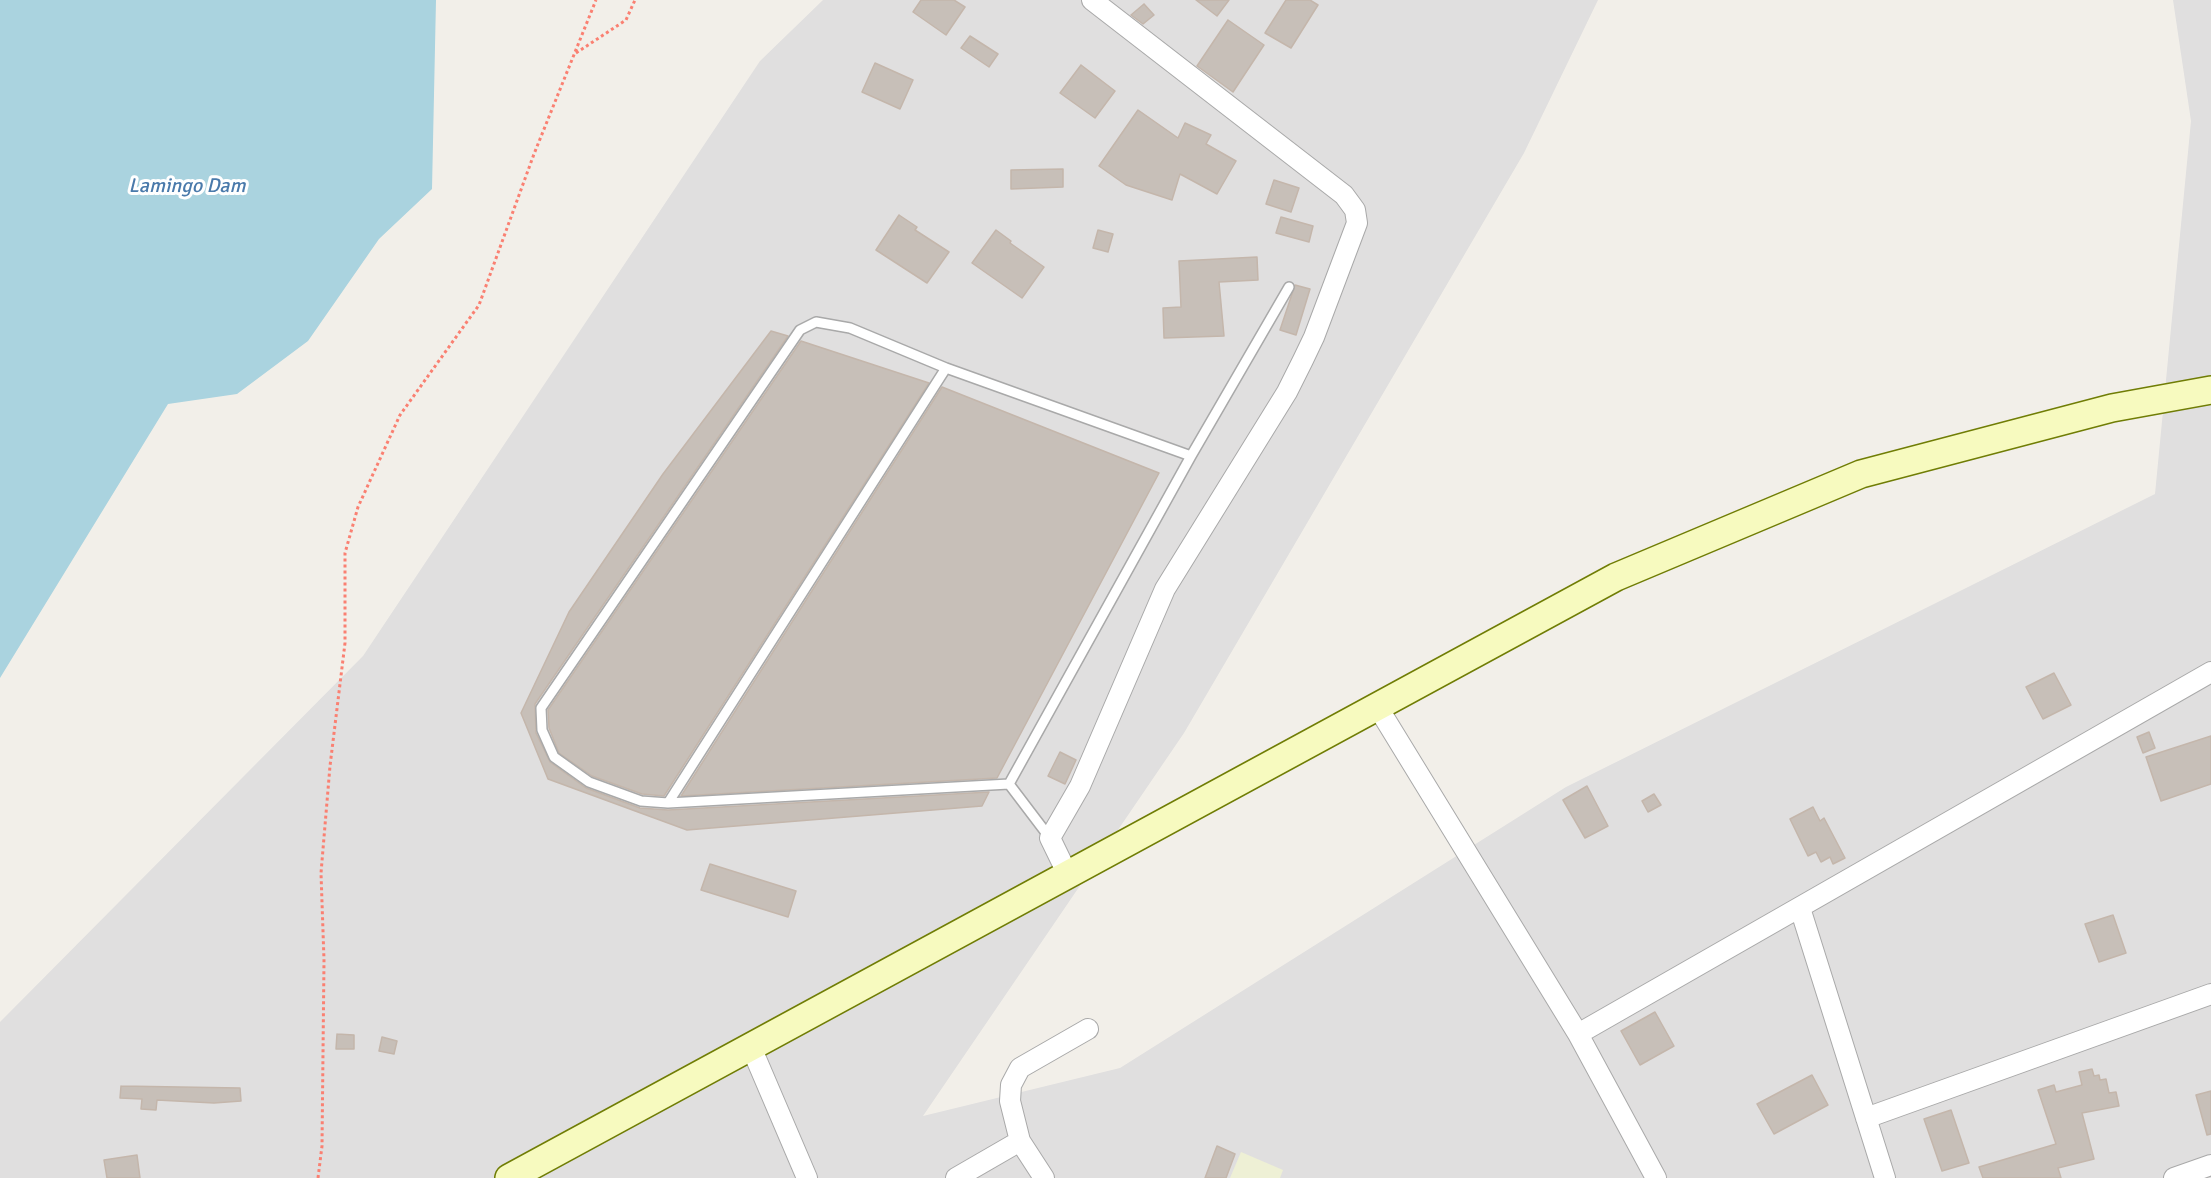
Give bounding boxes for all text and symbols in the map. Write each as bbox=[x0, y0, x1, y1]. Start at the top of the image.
water label: Lamingo Dam bbox=[129, 175, 245, 199]

